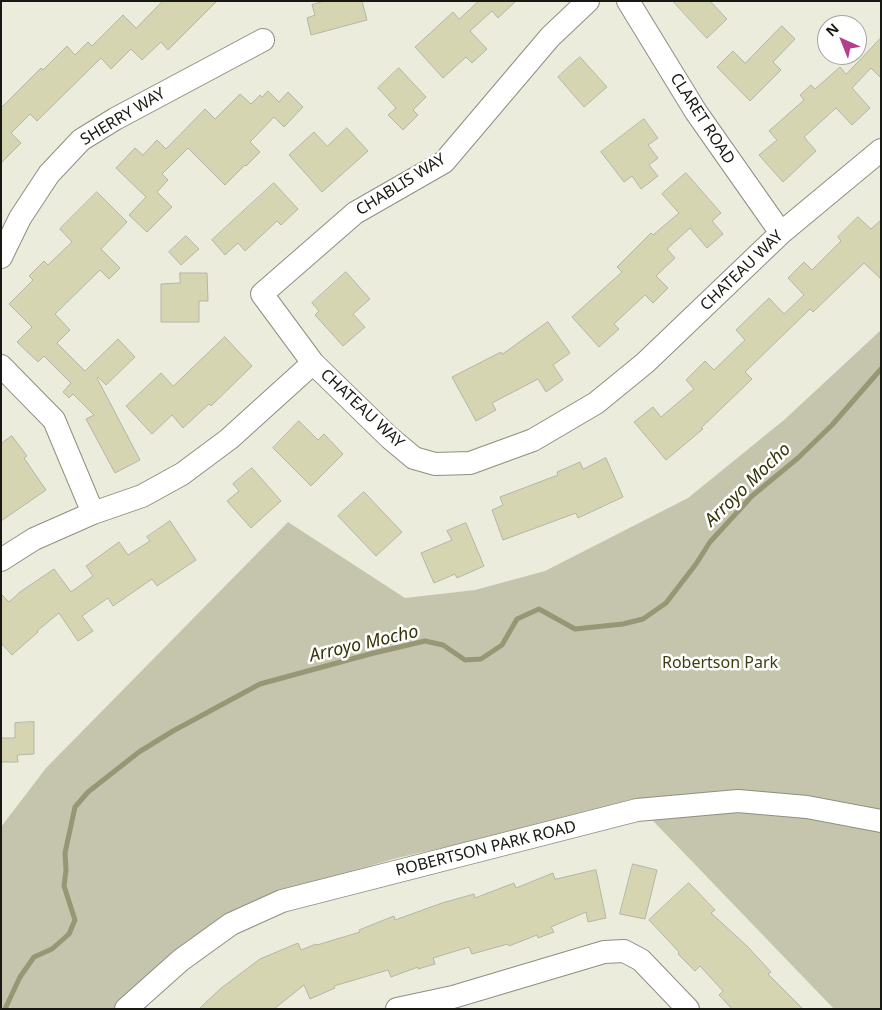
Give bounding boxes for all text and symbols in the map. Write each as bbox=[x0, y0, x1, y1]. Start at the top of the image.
north arrow bbox=[817, 15, 867, 65]
text: N bbox=[821, 19, 843, 40]
street label: CLARET ROAD bbox=[665, 70, 739, 168]
street label: SHERRY WAY bbox=[77, 84, 169, 150]
street label: CHABLIS WAY bbox=[353, 150, 449, 220]
street label: CHATEAU WAY bbox=[697, 227, 787, 315]
street label: CHATEAU WAY bbox=[316, 365, 408, 453]
water label: Arroyo Mocho bbox=[701, 439, 795, 531]
water label: Arroyo Mocho bbox=[307, 621, 421, 667]
park label: Robertson Park bbox=[662, 653, 778, 673]
street label: ROBERTSON PARK ROAD bbox=[394, 817, 578, 881]

